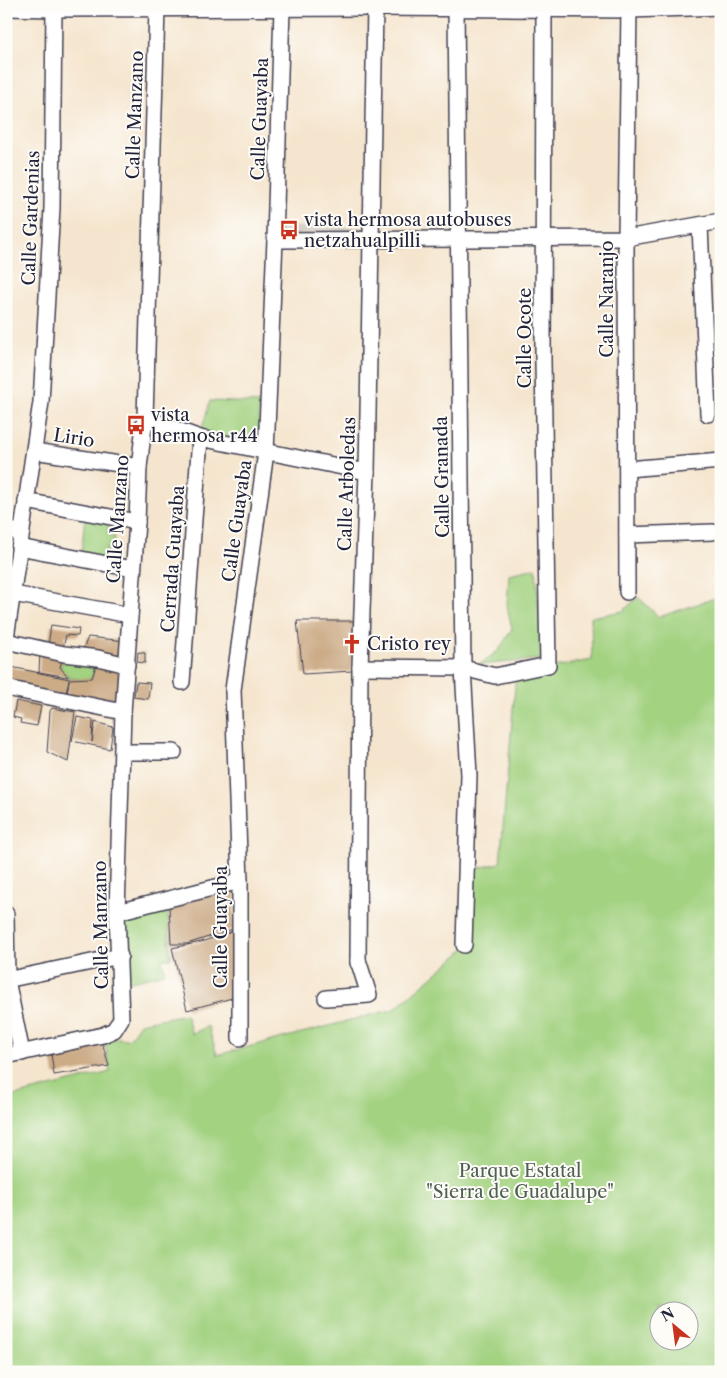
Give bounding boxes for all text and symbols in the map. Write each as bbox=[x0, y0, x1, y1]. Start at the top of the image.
street label: Calle Manzano bbox=[122, 50, 148, 180]
street label: Calle Guayaba bbox=[247, 57, 273, 181]
street label: Calle Gardenias bbox=[18, 150, 44, 286]
place label: vista hermosa autobuses netzahualpilli bbox=[303, 209, 512, 252]
bus stop icon: vista hermosa autobuses netzahualpilli bbox=[278, 219, 300, 241]
street label: Calle Naranjo bbox=[596, 240, 618, 358]
street label: Calle Ocote bbox=[514, 288, 536, 388]
place label: vista hermosa r44 bbox=[150, 404, 258, 447]
bus stop icon: vista hermosa r44 bbox=[125, 414, 147, 436]
street label: Calle Granada bbox=[430, 415, 454, 538]
street label: Calle Arboledas bbox=[334, 416, 360, 552]
street label: Lirio bbox=[52, 424, 96, 452]
street label: Calle Manzano bbox=[103, 454, 133, 584]
street label: Calle Guayaba bbox=[218, 458, 257, 583]
street label: Cerrada Guayaba bbox=[157, 484, 189, 633]
church icon: Cristo rey bbox=[341, 633, 363, 655]
place label: Cristo rey bbox=[367, 633, 452, 655]
street label: Calle Manzano bbox=[89, 860, 113, 990]
street label: Calle Guayaba bbox=[210, 865, 232, 988]
park label: Parque Estatal "Sierra de Guadalupe" bbox=[426, 1160, 614, 1203]
north arrow bbox=[650, 1300, 700, 1350]
text: N bbox=[658, 1304, 677, 1325]

